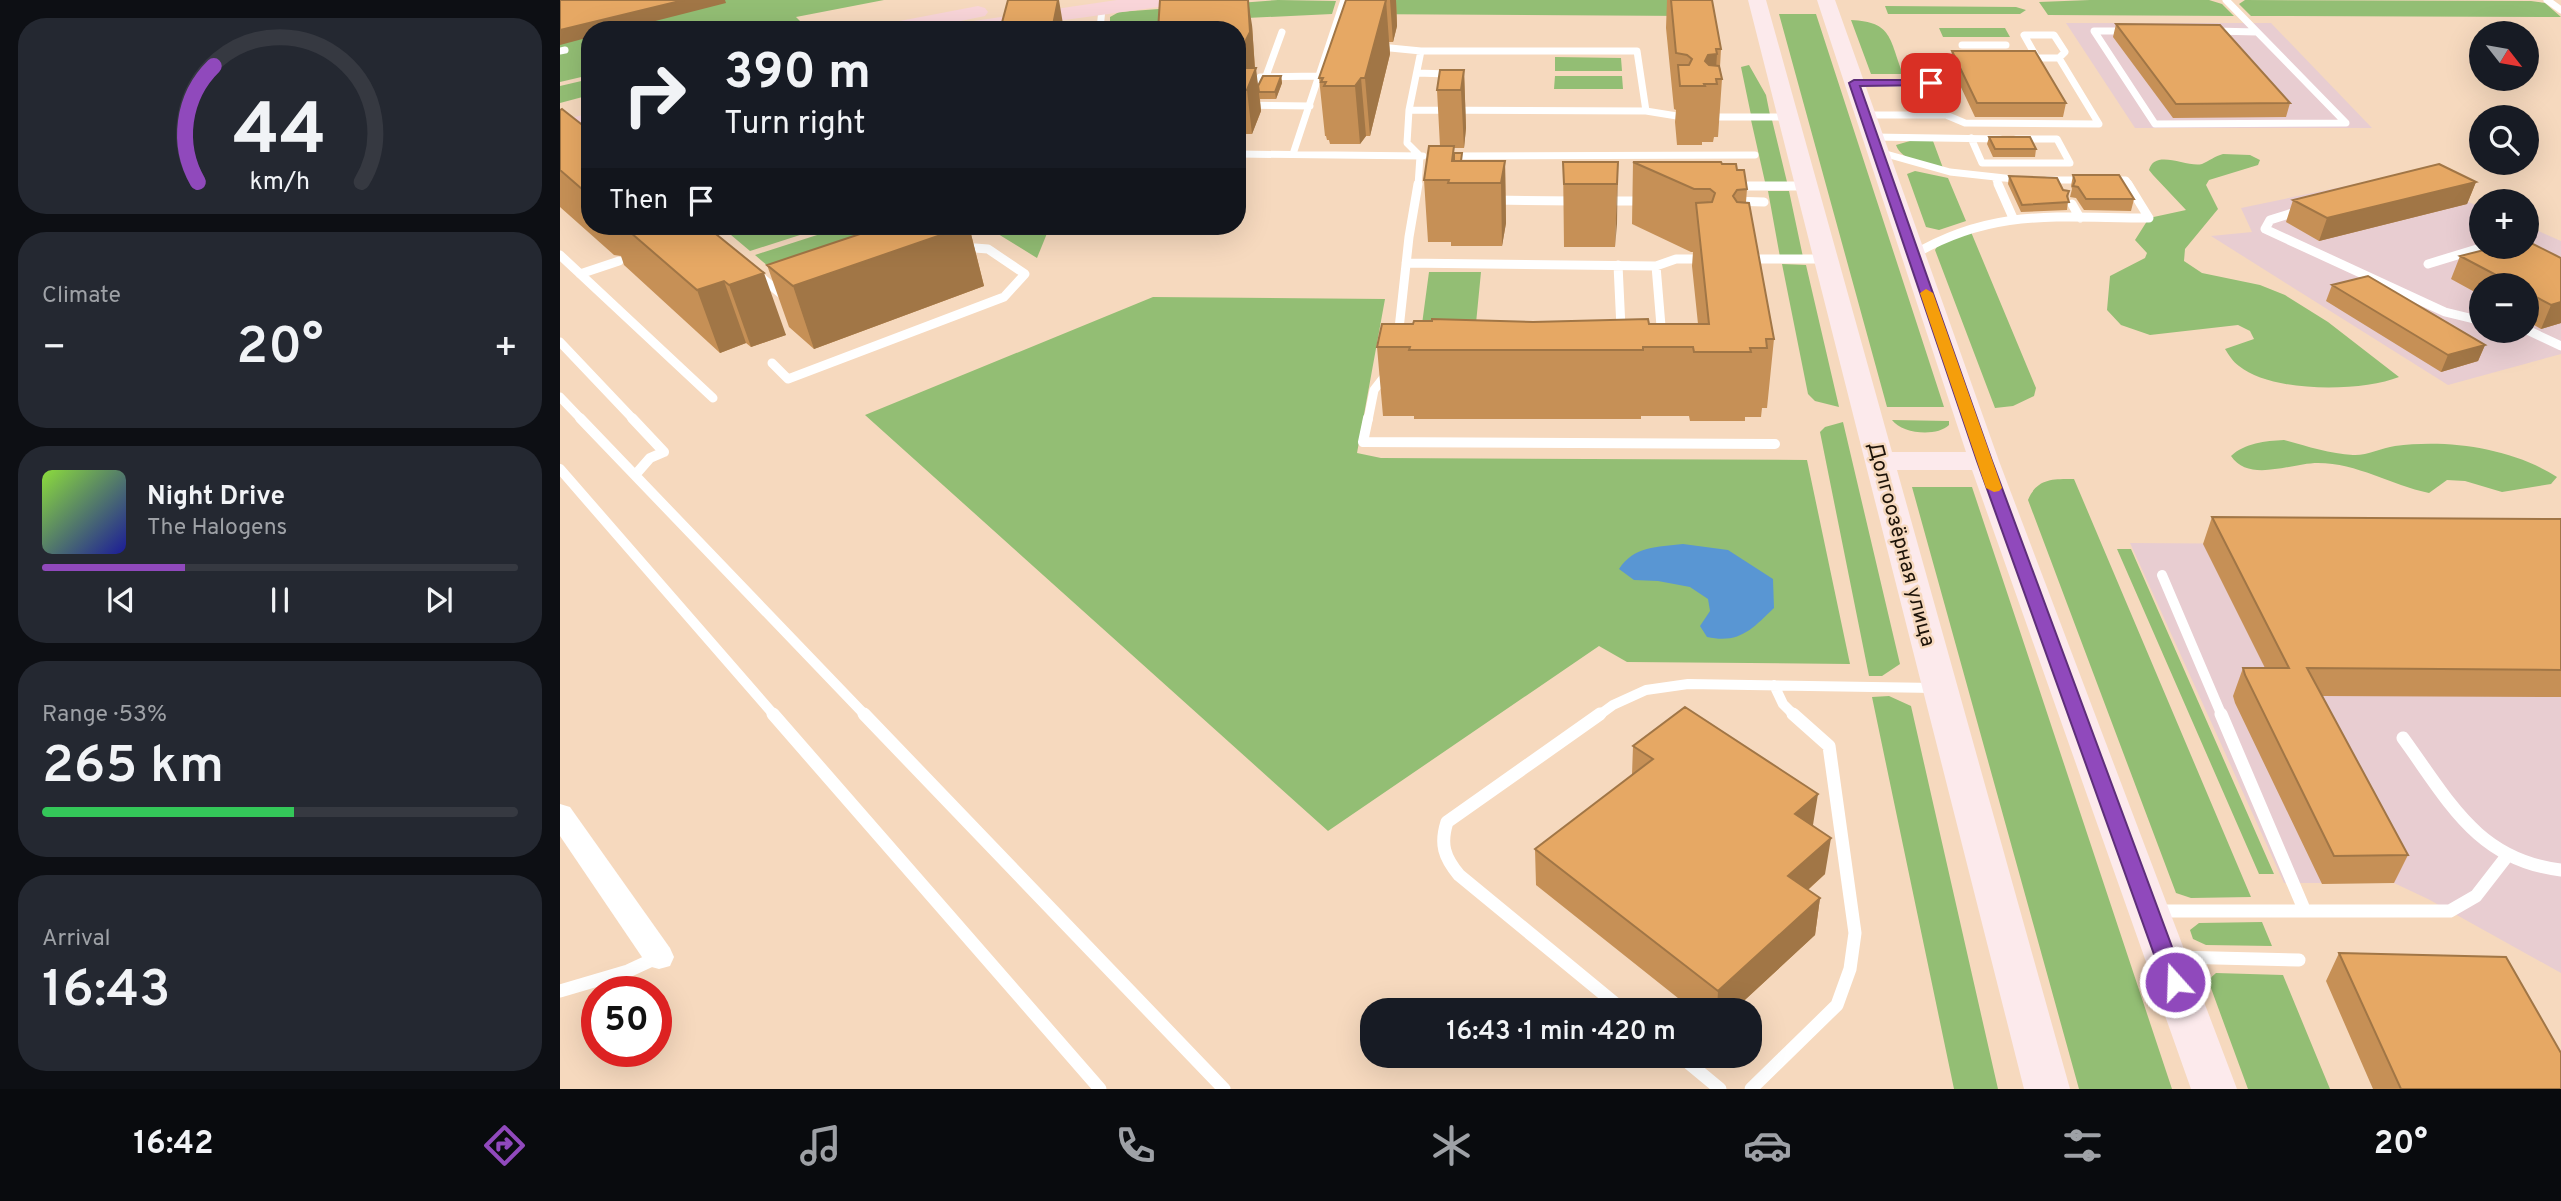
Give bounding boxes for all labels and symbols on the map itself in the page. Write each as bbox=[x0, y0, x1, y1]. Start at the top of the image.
north arrow bbox=[2469, 21, 2539, 91]
pin bbox=[1901, 53, 1961, 113]
street label: Долгоозёрная улица bbox=[1860, 439, 1941, 650]
position arrow bbox=[2138, 945, 2212, 1019]
speed limit sign: 50 bbox=[581, 976, 672, 1067]

